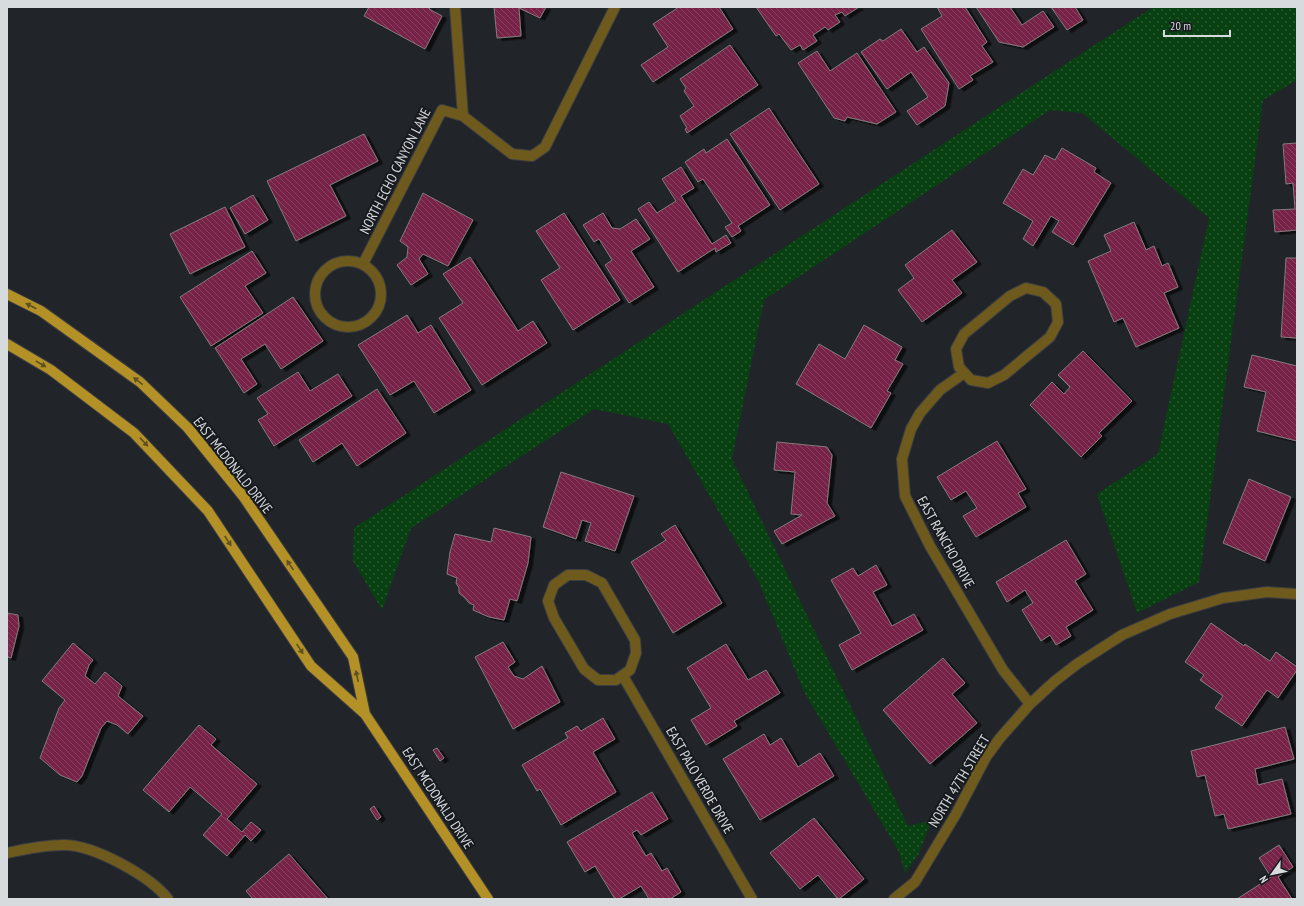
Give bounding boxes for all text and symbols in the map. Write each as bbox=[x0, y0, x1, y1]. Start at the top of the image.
scale bar bbox=[1164, 12, 1230, 38]
text: 20 m bbox=[1170, 18, 1191, 33]
street label: NORTH ECHO CANYON LANE bbox=[355, 105, 435, 237]
one-way arrow bbox=[26, 303, 37, 309]
one-way arrow bbox=[35, 360, 47, 367]
one-way arrow bbox=[132, 376, 143, 385]
street label: EAST MCDONALD DRIVE bbox=[190, 413, 276, 517]
one-way arrow bbox=[139, 438, 148, 447]
street label: EAST RANCHO DRIVE bbox=[913, 493, 979, 591]
one-way arrow bbox=[224, 536, 232, 546]
one-way arrow bbox=[286, 560, 294, 570]
one-way arrow bbox=[296, 644, 304, 654]
one-way arrow bbox=[353, 669, 359, 682]
street label: EAST PALO VERDE DRIVE bbox=[662, 723, 738, 837]
street label: NORTH 47TH STREET bbox=[924, 731, 994, 830]
street label: EAST MCDONALD DRIVE bbox=[398, 744, 478, 852]
north arrow bbox=[1252, 854, 1292, 894]
text: N bbox=[1256, 873, 1271, 886]

